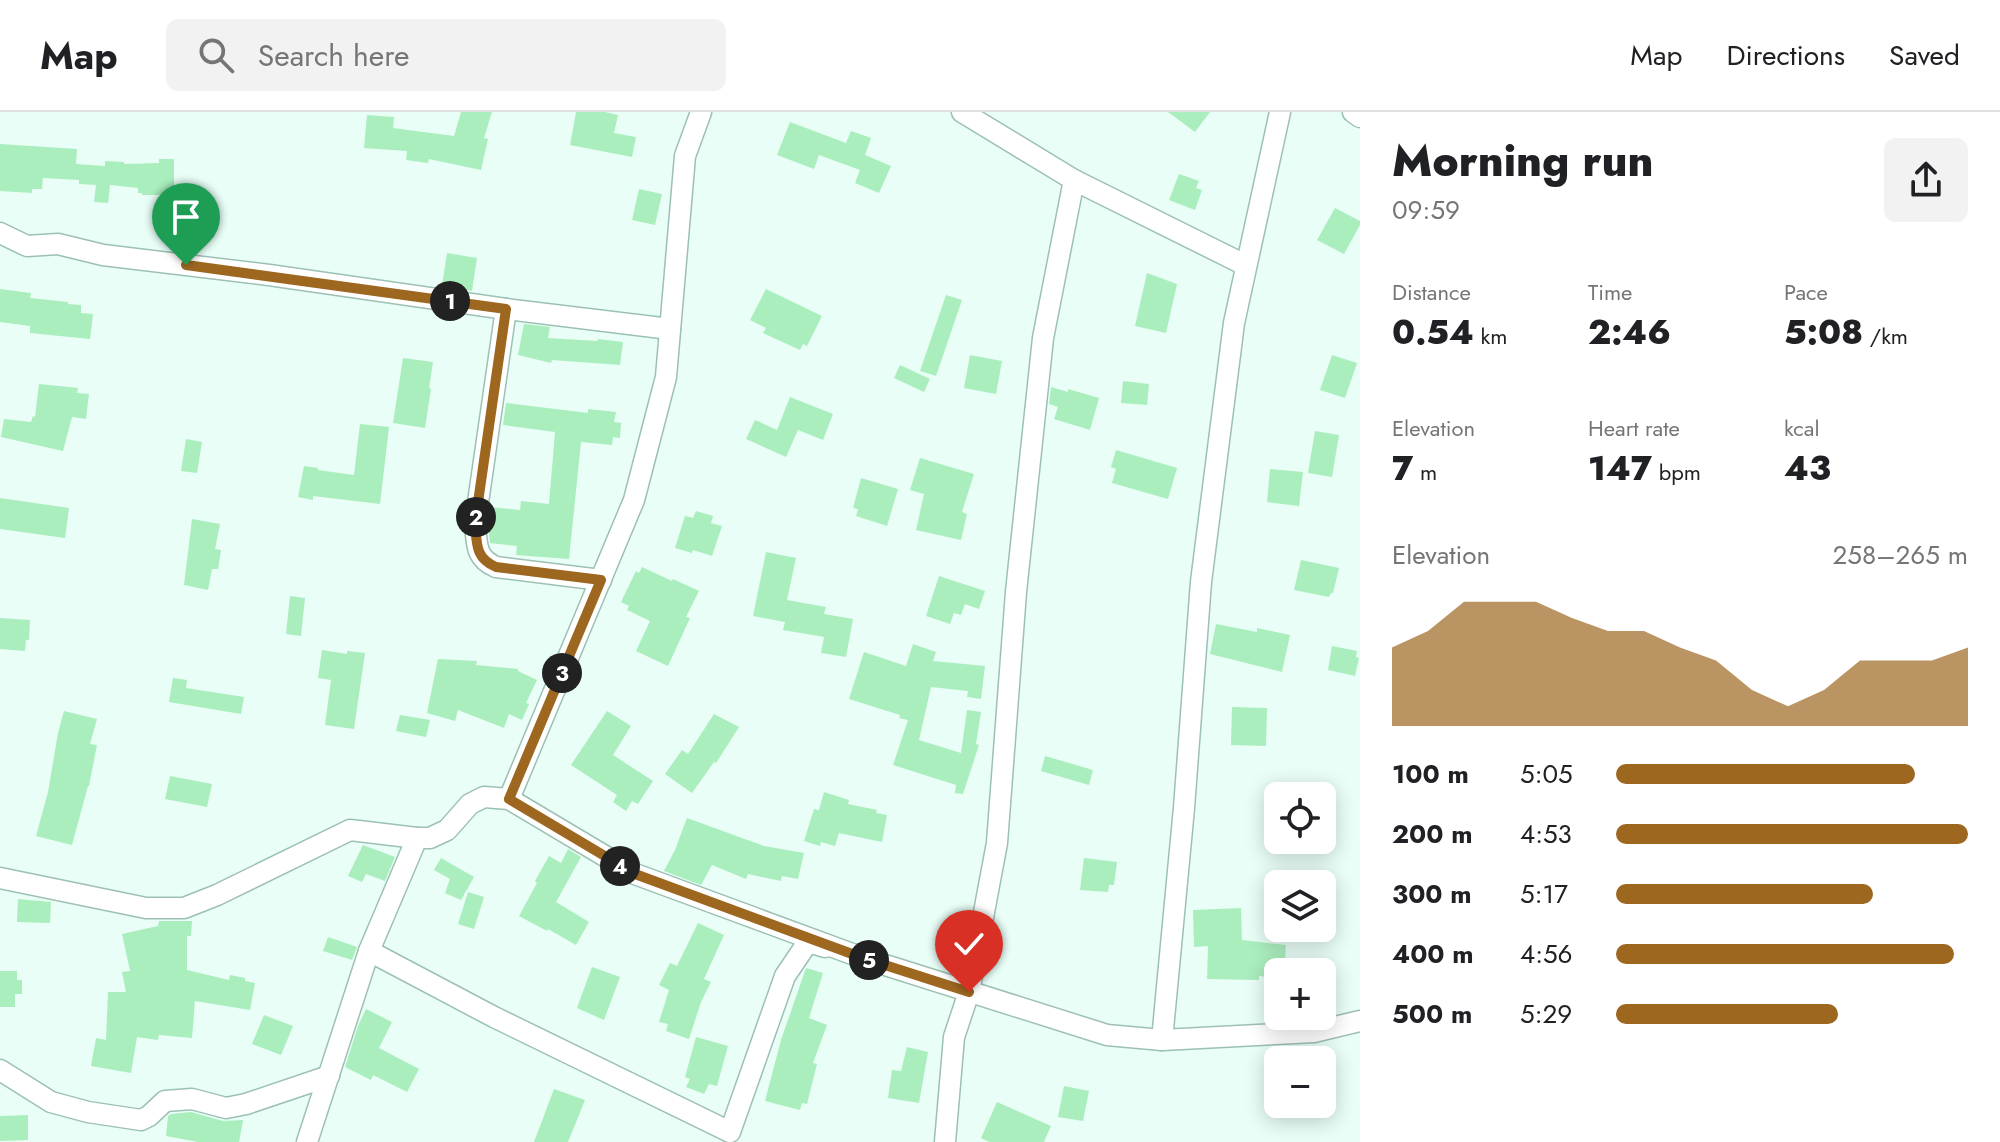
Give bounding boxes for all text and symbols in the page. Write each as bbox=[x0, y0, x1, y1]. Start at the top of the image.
search box bbox=[166, 19, 726, 91]
text: Map bbox=[40, 28, 118, 83]
icon: search bbox=[194, 33, 238, 77]
text: Search here bbox=[258, 34, 410, 77]
text: Map bbox=[1630, 35, 1682, 76]
text: Directions bbox=[1726, 35, 1845, 76]
text: Saved bbox=[1889, 35, 1960, 76]
text: Morning run bbox=[1392, 129, 1654, 193]
button: share bbox=[1884, 138, 1968, 222]
pin bbox=[152, 183, 220, 265]
text: 09:59 bbox=[1392, 191, 1460, 229]
icon: arrive bbox=[164, 195, 208, 239]
text: Distance bbox=[1392, 276, 1471, 308]
text: Time bbox=[1588, 276, 1632, 308]
text: Pace bbox=[1784, 276, 1828, 308]
pin: 1 bbox=[430, 281, 470, 321]
text: 1 bbox=[444, 285, 456, 317]
text: 0.54 bbox=[1392, 308, 1474, 357]
text: 2:46 bbox=[1588, 308, 1671, 357]
text: 5:08 bbox=[1784, 308, 1863, 357]
text: km bbox=[1474, 320, 1507, 352]
text: /km bbox=[1863, 320, 1908, 352]
text: Elevation bbox=[1392, 412, 1475, 444]
text: Heart rate bbox=[1588, 412, 1680, 444]
text: kcal bbox=[1784, 412, 1820, 444]
text: 7 bbox=[1392, 444, 1413, 493]
text: 147 bbox=[1588, 444, 1652, 493]
text: 43 bbox=[1784, 444, 1831, 493]
text: m bbox=[1413, 456, 1437, 488]
text: bpm bbox=[1652, 456, 1701, 488]
pin: 2 bbox=[456, 497, 496, 537]
text: 2 bbox=[469, 501, 483, 533]
text: Elevation bbox=[1392, 536, 1490, 574]
text: 258–265 m bbox=[1833, 536, 1968, 574]
pin: 3 bbox=[542, 653, 582, 693]
text: 3 bbox=[555, 657, 569, 689]
text: 100 m bbox=[1392, 755, 1469, 793]
text: 5:05 bbox=[1520, 755, 1573, 793]
map controls bbox=[1264, 782, 1336, 1118]
button: locate bbox=[1264, 782, 1336, 854]
text: 200 m bbox=[1392, 815, 1473, 853]
text: 4:53 bbox=[1520, 815, 1572, 853]
pin: 4 bbox=[600, 846, 640, 886]
text: 4 bbox=[612, 850, 628, 882]
button: layers bbox=[1264, 870, 1336, 942]
text: 300 m bbox=[1392, 875, 1472, 913]
text: 5:17 bbox=[1520, 875, 1568, 913]
pin bbox=[935, 910, 1003, 992]
icon: check bbox=[947, 922, 991, 966]
text: 400 m bbox=[1392, 935, 1474, 973]
text: 4:56 bbox=[1520, 935, 1573, 973]
pin: 5 bbox=[849, 940, 889, 980]
text: 5 bbox=[862, 944, 876, 976]
button: + bbox=[1264, 958, 1336, 1030]
text: 500 m bbox=[1392, 995, 1472, 1033]
text: 5:29 bbox=[1520, 995, 1572, 1033]
button: − bbox=[1264, 1046, 1336, 1118]

